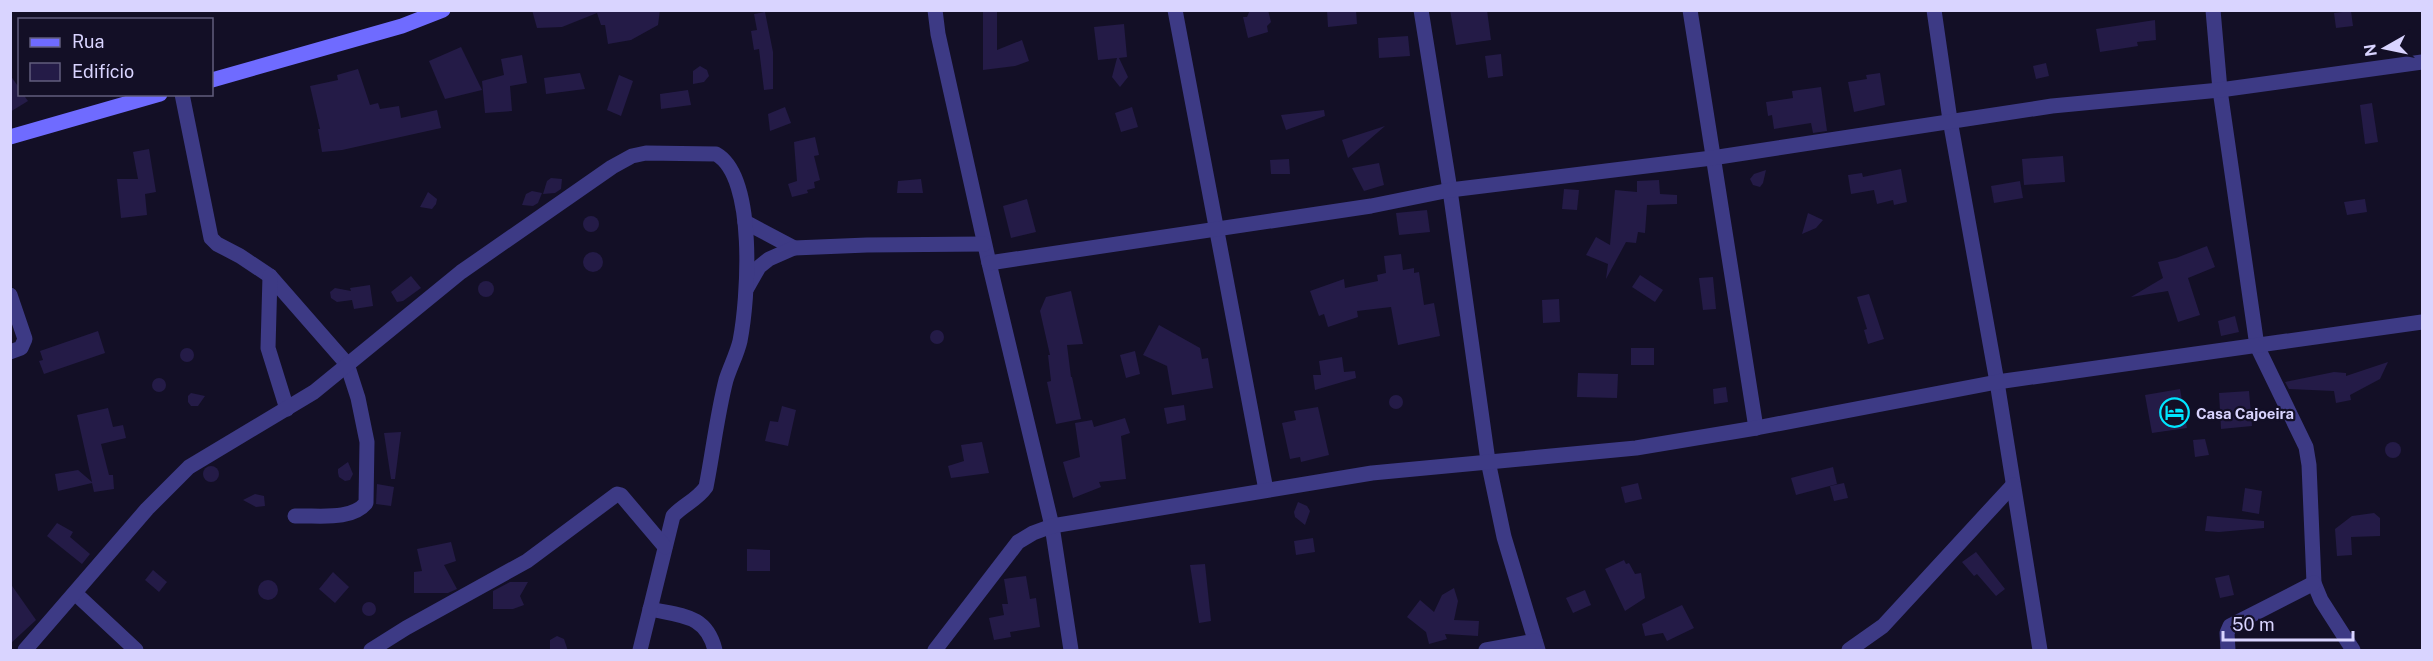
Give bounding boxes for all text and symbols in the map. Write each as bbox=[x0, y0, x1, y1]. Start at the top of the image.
legend bbox=[18, 18, 213, 96]
north arrow bbox=[2355, 18, 2415, 78]
text: Rua bbox=[72, 31, 104, 52]
text: N bbox=[2360, 43, 2381, 58]
text: Edifício bbox=[72, 61, 134, 82]
hotel icon: Casa Cajoeira bbox=[2159, 397, 2191, 429]
place label: Casa Cajoeira bbox=[2196, 405, 2294, 422]
scale bar bbox=[2223, 604, 2354, 642]
text: 50 m bbox=[2232, 614, 2275, 635]

